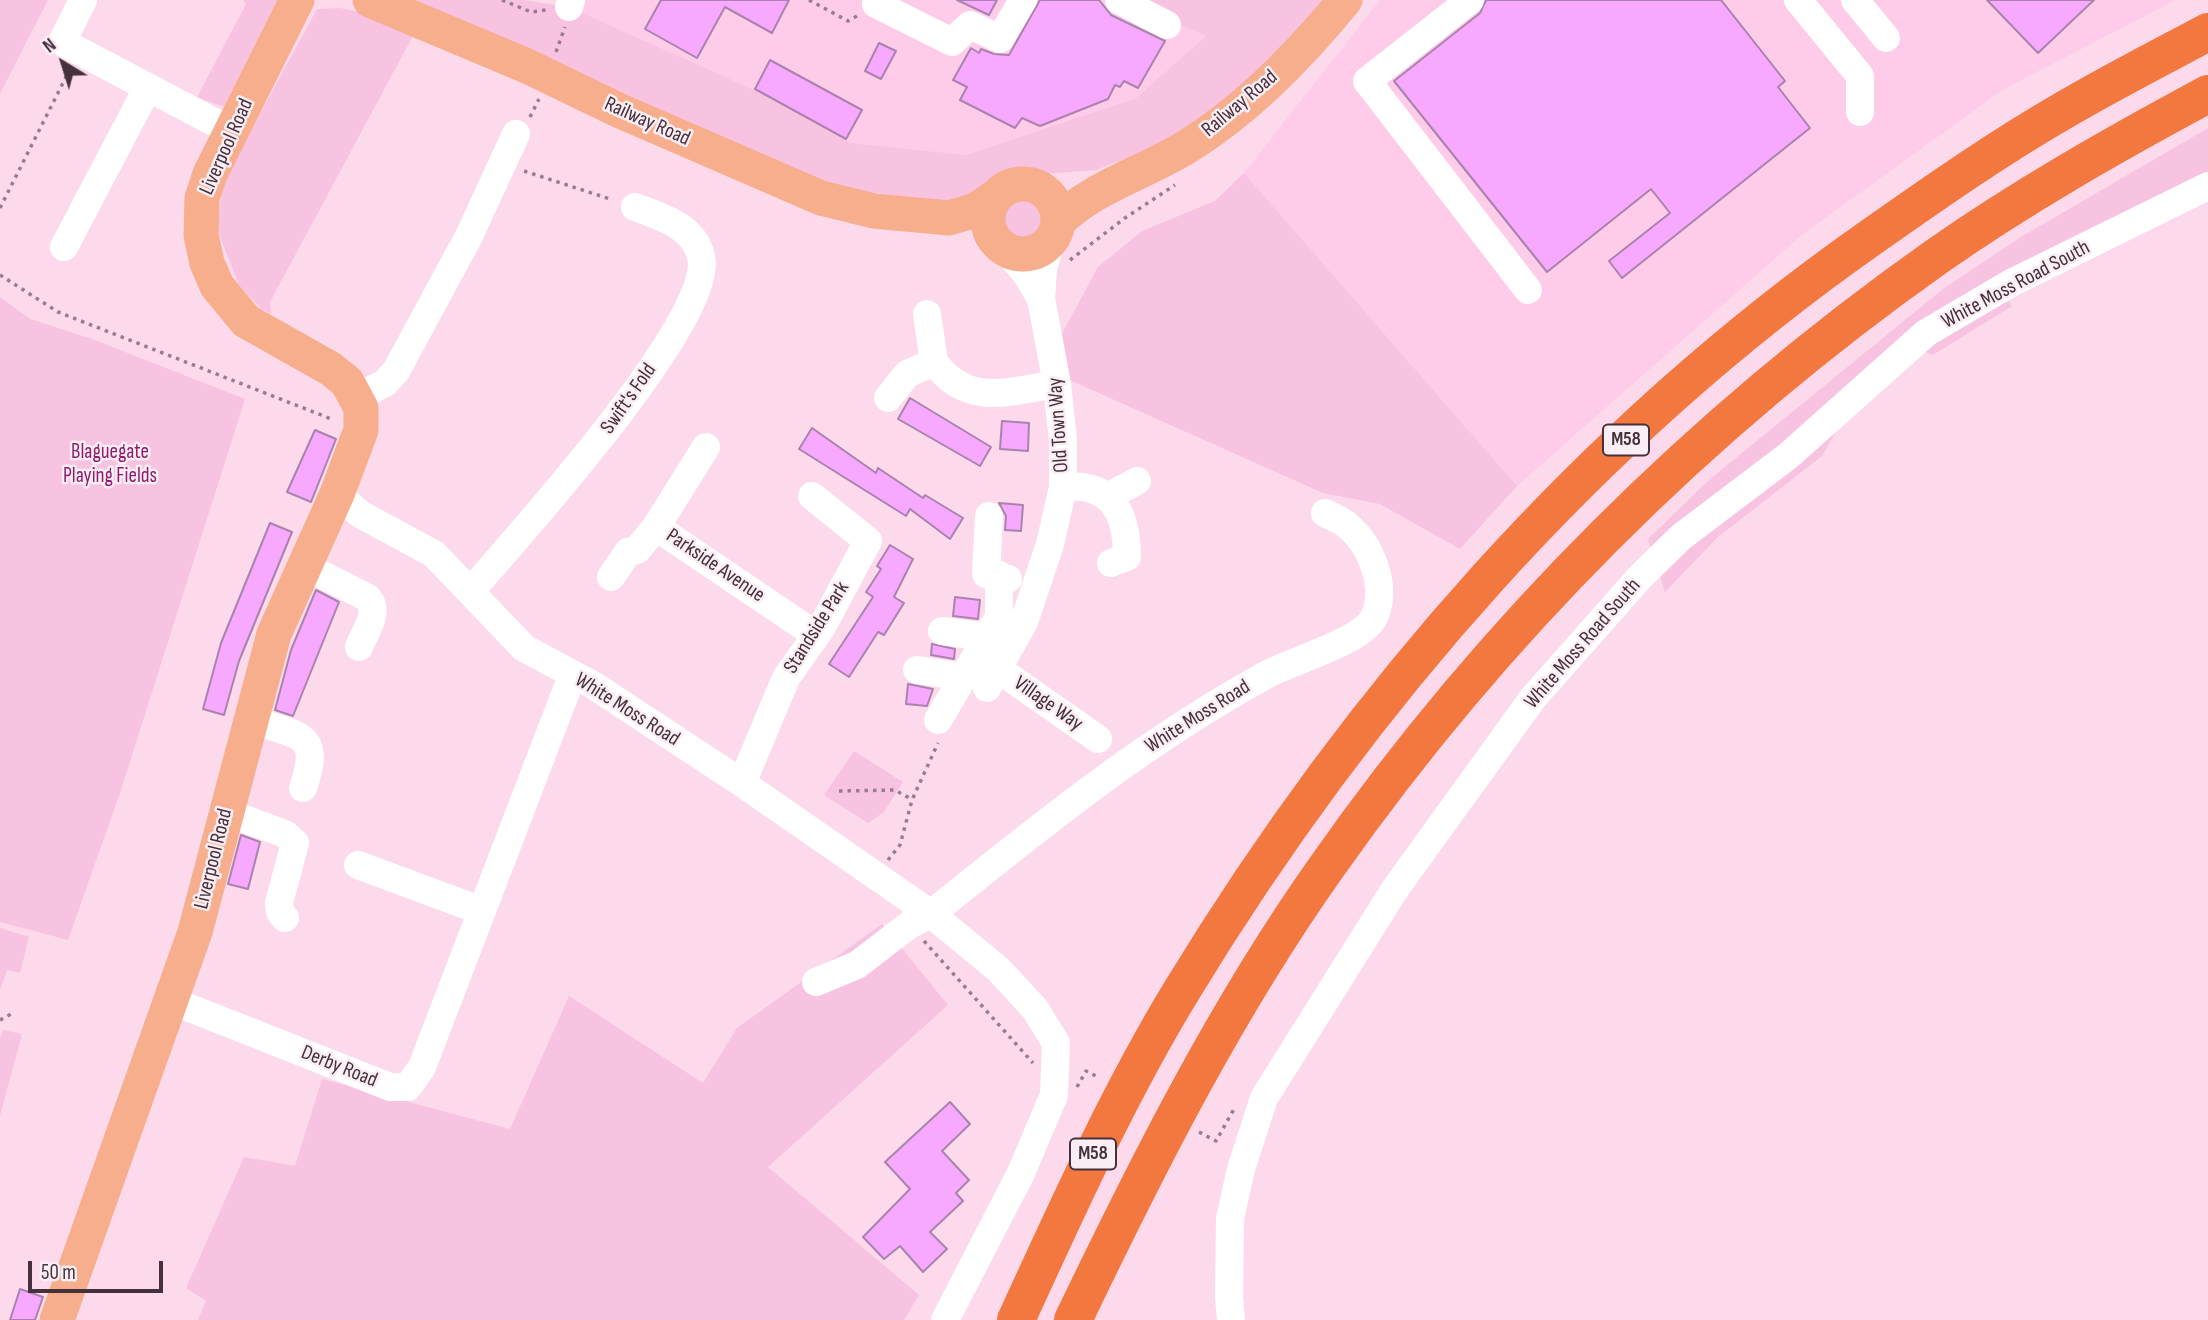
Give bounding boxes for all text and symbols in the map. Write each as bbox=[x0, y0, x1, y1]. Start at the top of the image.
north arrow bbox=[28, 28, 98, 98]
text: N bbox=[39, 34, 61, 58]
street label: Railway Road bbox=[1197, 65, 1283, 143]
street label: Railway Road bbox=[600, 92, 694, 152]
street label: Liverpool Road bbox=[195, 95, 259, 199]
street label: White Moss Road South bbox=[1938, 235, 2094, 335]
street label: Swift's Fold bbox=[596, 359, 662, 439]
street label: Old Town Way bbox=[1043, 377, 1075, 473]
road number: M58 bbox=[1603, 424, 1649, 456]
park label: Blaguegate Playing Fields bbox=[63, 440, 157, 490]
street label: Parkside Avenue bbox=[661, 524, 769, 608]
street label: White Moss Road South bbox=[1520, 574, 1646, 714]
street label: Standside Park bbox=[779, 577, 855, 679]
street label: White Moss Road bbox=[570, 668, 684, 752]
street label: Village Way bbox=[1009, 671, 1087, 737]
street label: White Moss Road bbox=[1141, 675, 1255, 759]
street label: Liverpool Road bbox=[189, 806, 239, 912]
street label: Derby Road bbox=[297, 1040, 381, 1094]
road number: M58 bbox=[1070, 1138, 1116, 1170]
scale bar bbox=[32, 1246, 166, 1290]
text: 50 m bbox=[41, 1260, 76, 1285]

